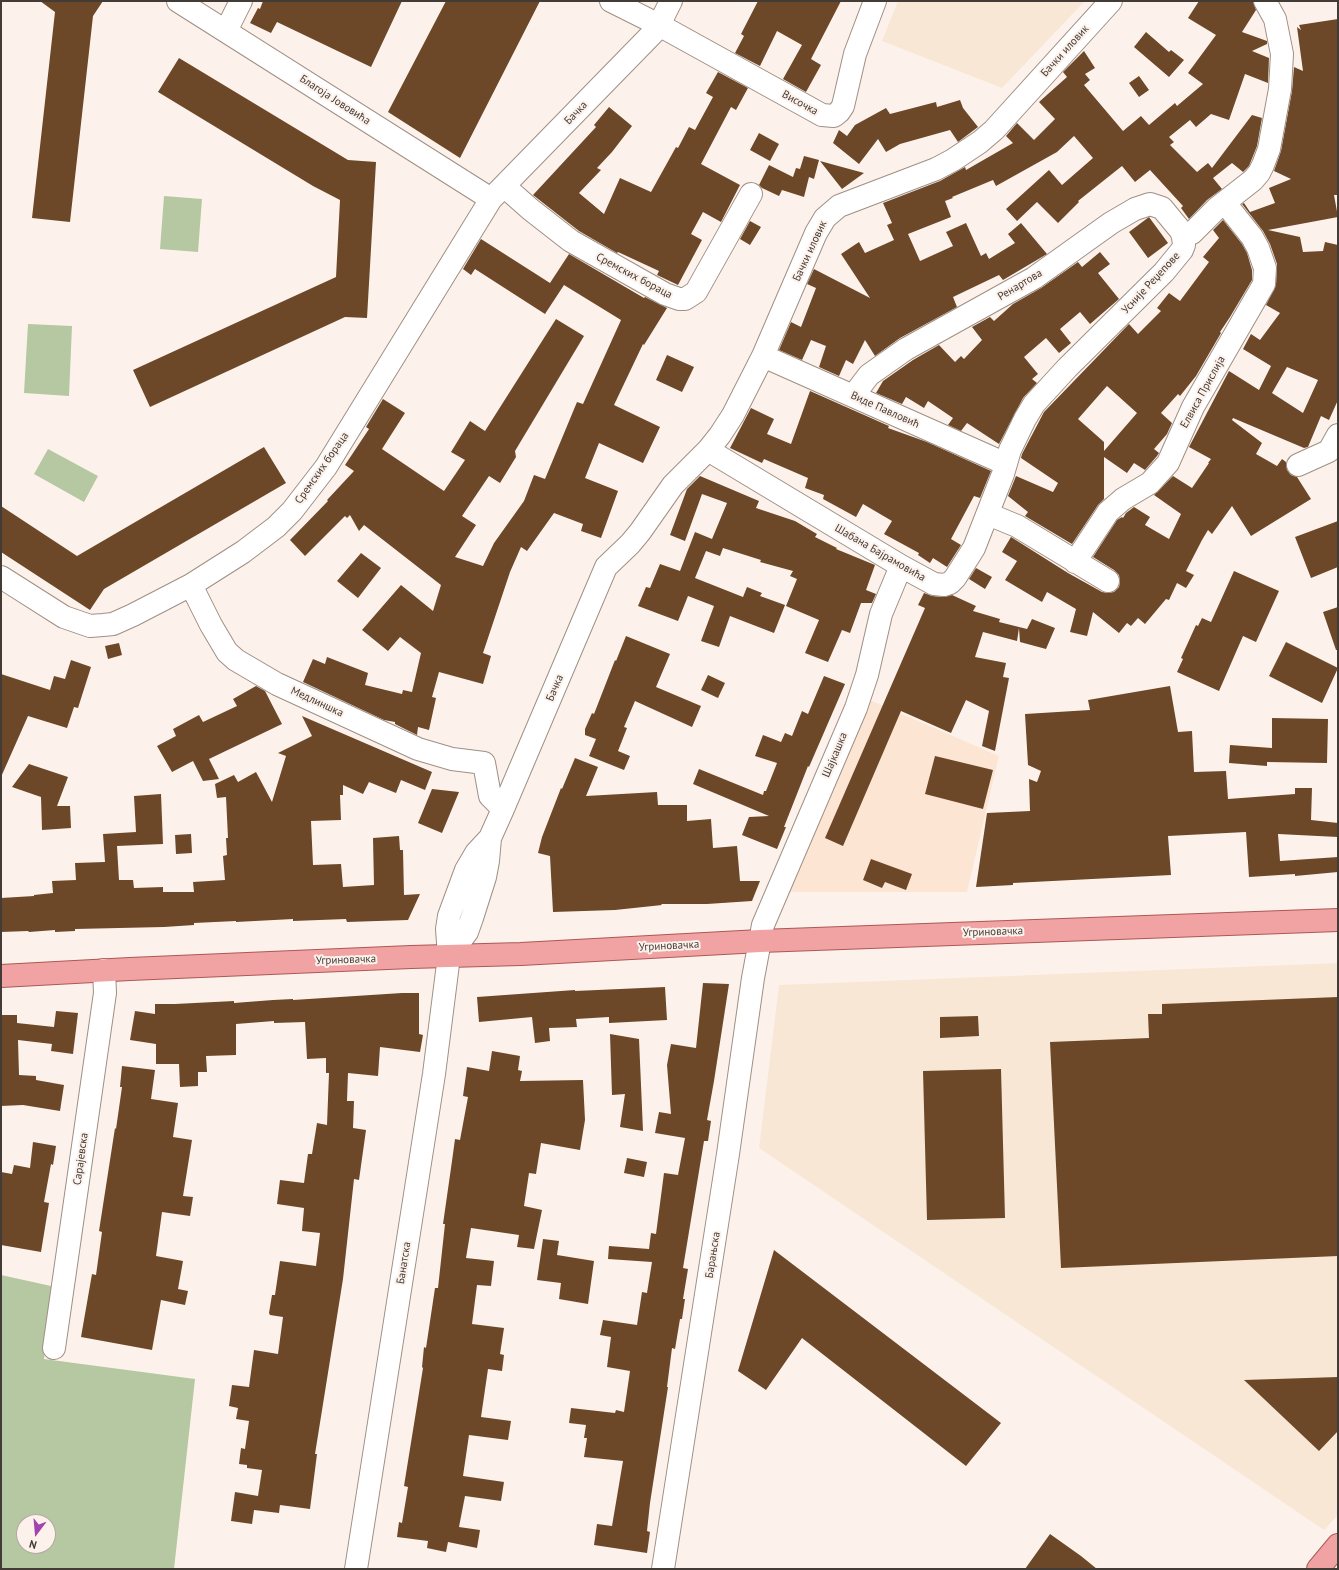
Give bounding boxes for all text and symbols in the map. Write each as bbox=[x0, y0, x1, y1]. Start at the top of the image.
street label: Бачки иловик bbox=[1038, 22, 1092, 80]
street label: Благоја Јововића bbox=[297, 72, 373, 128]
street label: Височка bbox=[780, 88, 820, 118]
street label: Бачка bbox=[562, 98, 590, 128]
street label: Бачки иловик bbox=[790, 219, 830, 283]
street label: Усније Реџепове bbox=[1119, 249, 1183, 317]
street label: Сремских бораца bbox=[594, 250, 674, 302]
street label: Ренартова bbox=[995, 267, 1045, 303]
street label: Елвиса Прислија bbox=[1178, 354, 1228, 430]
street label: Виде Павловић bbox=[848, 389, 922, 431]
street label: Сремских бораца bbox=[292, 430, 352, 506]
street label: Шабана Бајрамовића bbox=[832, 522, 928, 584]
street label: Бачка bbox=[544, 673, 566, 703]
street label: Медлиншка bbox=[289, 684, 345, 720]
street label: Шајкашка bbox=[820, 731, 850, 779]
street label: Угриновачка bbox=[963, 924, 1023, 940]
street label: Угриновачка bbox=[638, 938, 700, 954]
street label: Угриновачка bbox=[316, 952, 376, 968]
street label: Сарајевска bbox=[71, 1132, 91, 1186]
street label: Барањска bbox=[703, 1231, 723, 1279]
street label: Банатска bbox=[394, 1241, 414, 1285]
north arrow bbox=[16, 1514, 56, 1554]
text: N bbox=[28, 1537, 38, 1552]

